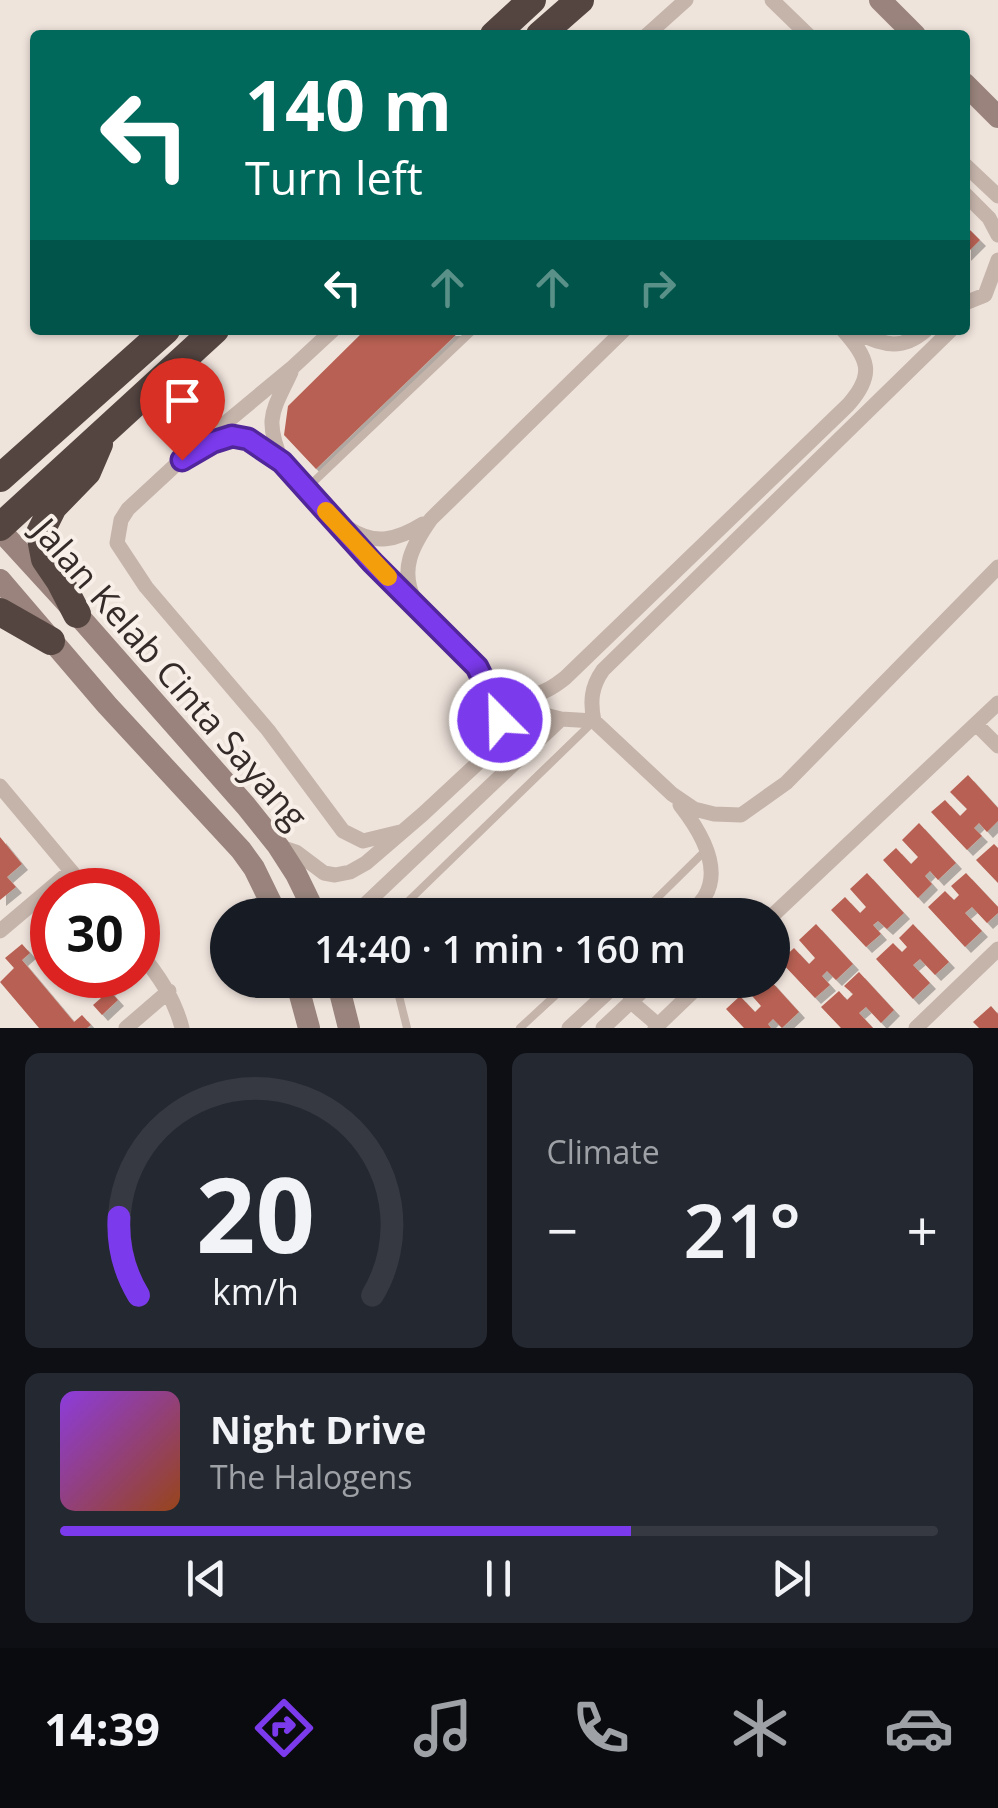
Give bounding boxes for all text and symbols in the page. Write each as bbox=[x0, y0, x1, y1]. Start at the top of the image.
text: 140 m bbox=[245, 56, 452, 152]
icon: left bbox=[80, 70, 210, 200]
text: Turn left bbox=[245, 147, 423, 208]
icon: left bbox=[315, 260, 370, 315]
icon: ahead bbox=[420, 260, 475, 315]
icon: ahead bbox=[525, 260, 580, 315]
icon: right bbox=[630, 260, 685, 315]
pin bbox=[140, 358, 225, 461]
icon: arrive bbox=[155, 373, 210, 428]
street label: Jalan Kelab Cinta Sayang bbox=[21, 506, 319, 838]
position arrow bbox=[448, 668, 552, 772]
speed limit sign: 30 bbox=[30, 868, 160, 998]
text: 14:40 · 1 min · 160 m bbox=[314, 922, 686, 974]
text: Climate bbox=[547, 1130, 660, 1173]
text: 20 bbox=[196, 1142, 315, 1283]
text: 21° bbox=[683, 1178, 801, 1280]
text: − bbox=[547, 1192, 578, 1267]
text: + bbox=[907, 1192, 938, 1267]
text: km/h bbox=[212, 1267, 299, 1315]
text: Night Drive bbox=[210, 1403, 426, 1455]
text: The Halogens bbox=[210, 1455, 412, 1498]
icon: previous bbox=[179, 1551, 234, 1606]
icon: pause bbox=[471, 1551, 526, 1606]
icon: next bbox=[764, 1551, 819, 1606]
icon: directions bbox=[249, 1693, 319, 1763]
icon: music bbox=[408, 1693, 478, 1763]
icon: phone bbox=[566, 1693, 636, 1763]
icon: climate bbox=[725, 1693, 795, 1763]
icon: car bbox=[884, 1693, 954, 1763]
text: 14:39 bbox=[44, 1698, 160, 1759]

